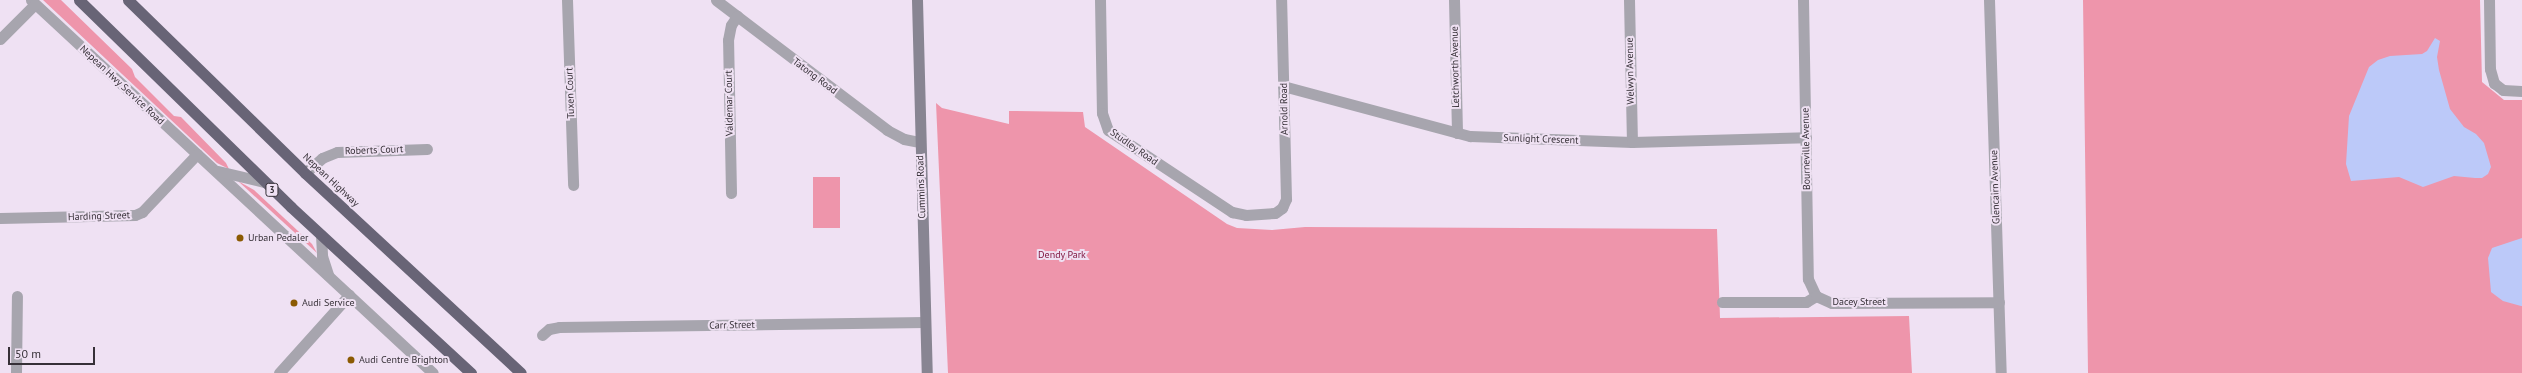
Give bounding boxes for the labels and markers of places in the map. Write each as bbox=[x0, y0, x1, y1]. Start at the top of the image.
place label: Urban Pedaler bbox=[248, 232, 308, 244]
marker: Urban Pedaler bbox=[235, 233, 245, 243]
place label: Audi Service bbox=[302, 297, 355, 309]
marker: Audi Service bbox=[289, 298, 299, 308]
place label: Audi Centre Brighton bbox=[359, 354, 448, 366]
marker: Audi Centre Brighton bbox=[346, 355, 356, 365]

